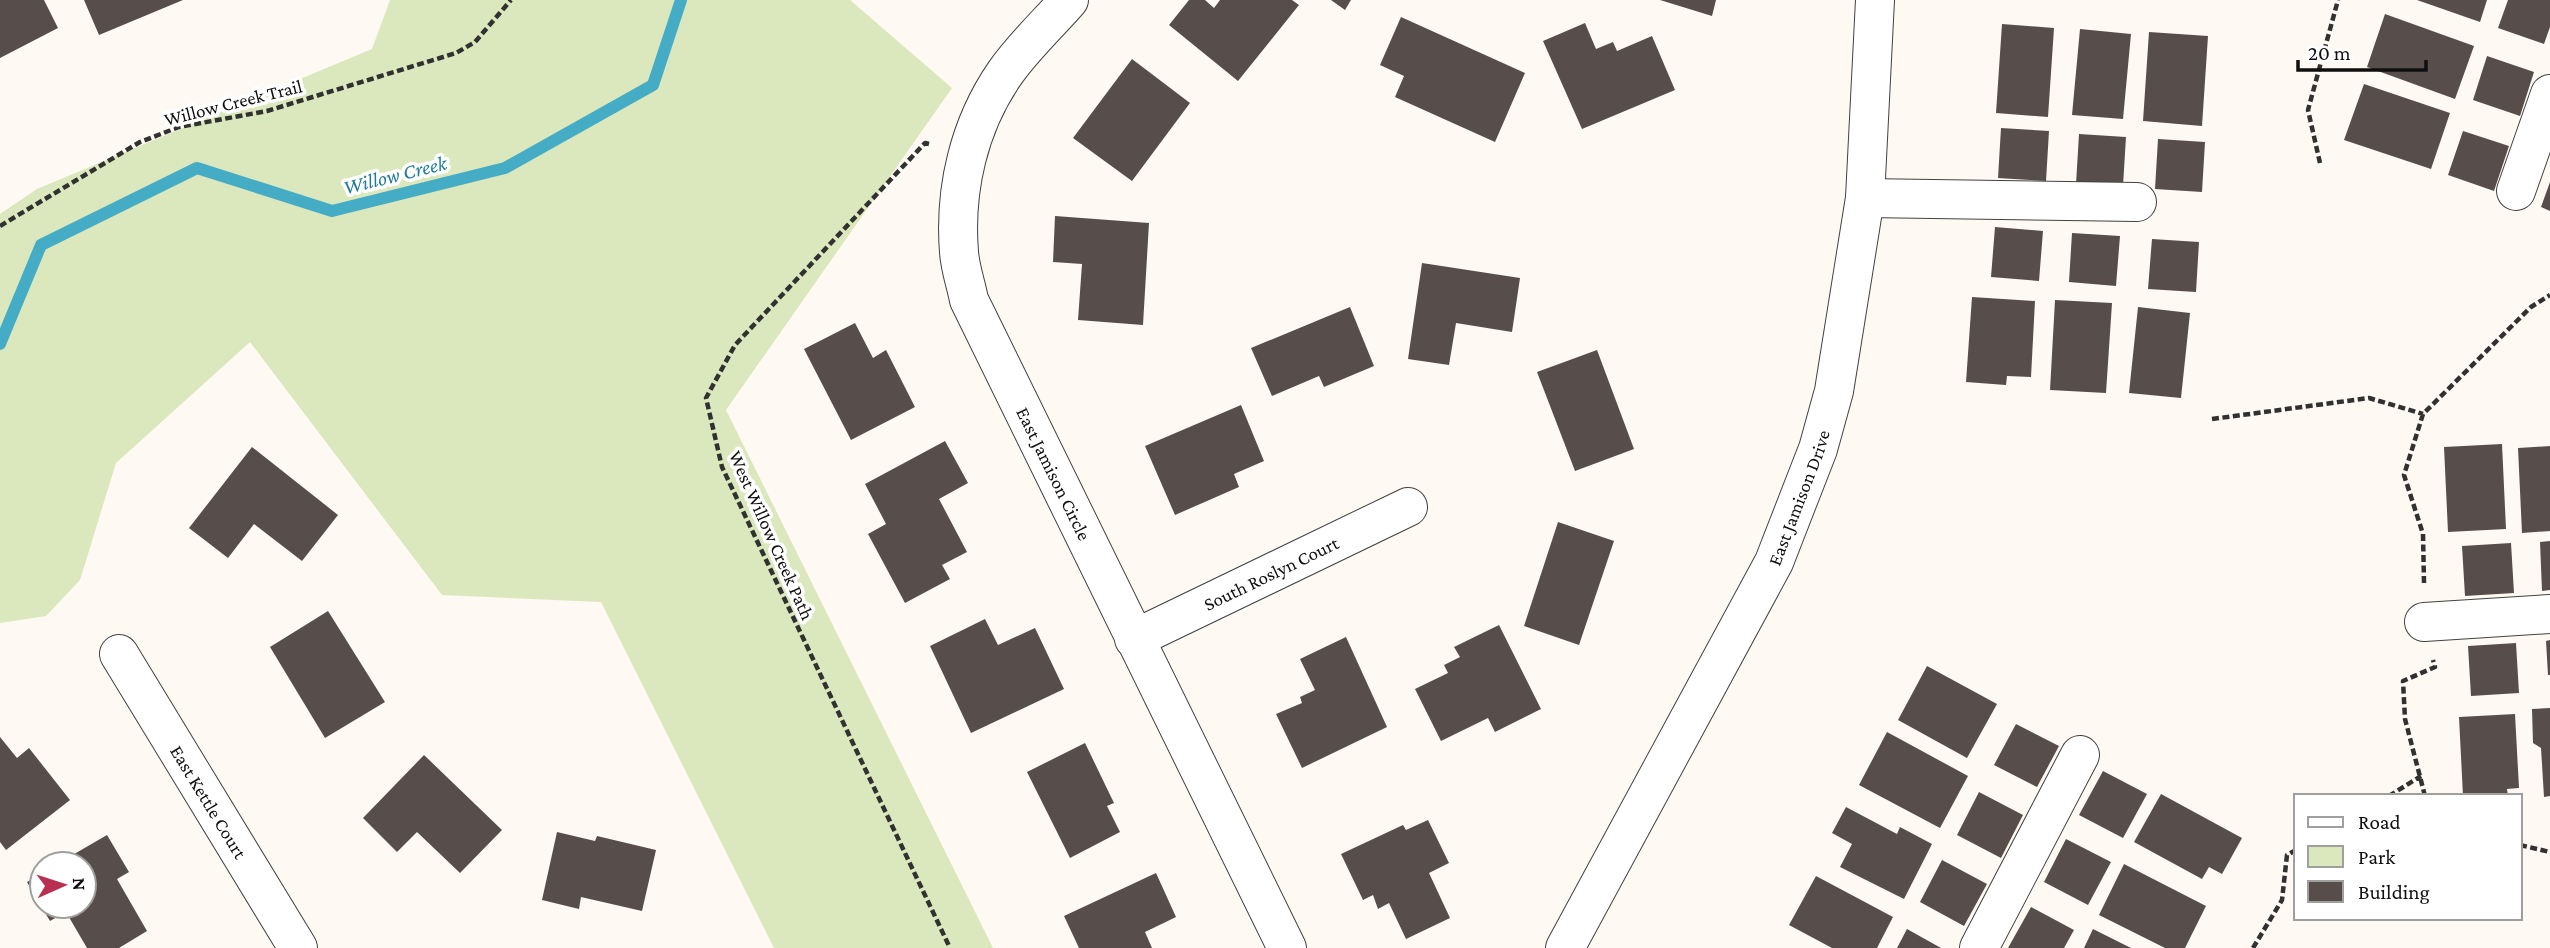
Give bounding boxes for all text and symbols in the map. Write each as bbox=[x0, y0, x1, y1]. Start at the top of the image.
scale bar bbox=[2298, 28, 2426, 72]
text: 20 m bbox=[2308, 41, 2351, 65]
street label: Willow Creek Trail bbox=[162, 75, 304, 130]
water label: Willow Creek bbox=[341, 150, 450, 199]
street label: East Jamison Circle bbox=[1012, 404, 1095, 544]
street label: East Jamison Drive bbox=[1764, 428, 1834, 568]
street label: West Willow Creek Path bbox=[725, 447, 818, 623]
street label: South Roslyn Court bbox=[1200, 532, 1343, 615]
street label: East Kettle Court bbox=[166, 742, 251, 863]
legend bbox=[2294, 794, 2522, 920]
text: Road bbox=[2358, 810, 2401, 834]
text: Park bbox=[2358, 845, 2395, 869]
north arrow bbox=[28, 850, 98, 920]
text: N bbox=[69, 877, 90, 891]
text: Building bbox=[2358, 880, 2430, 904]

